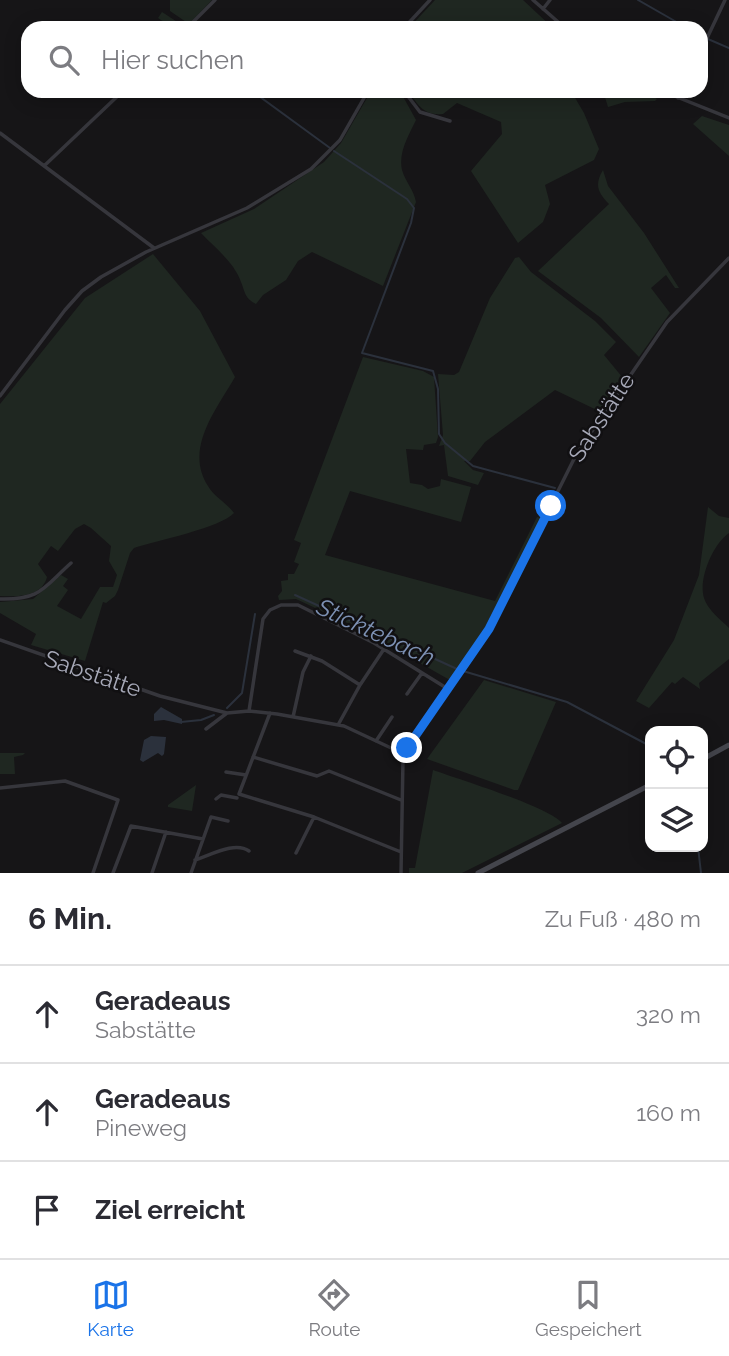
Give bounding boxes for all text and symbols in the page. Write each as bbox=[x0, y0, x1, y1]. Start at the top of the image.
search box bbox=[21, 21, 708, 98]
icon: search bbox=[45, 41, 83, 79]
text: Hier suchen bbox=[101, 45, 244, 75]
street label: Sabstätte bbox=[562, 367, 640, 467]
route start bbox=[535, 490, 566, 521]
water label: Sticktebach bbox=[311, 592, 440, 672]
street label: Sabstätte bbox=[41, 644, 145, 702]
map controls bbox=[645, 726, 708, 852]
button: locate bbox=[645, 726, 708, 789]
route end bbox=[391, 732, 422, 763]
button: layers bbox=[645, 789, 708, 852]
text: 6 Min. bbox=[28, 901, 112, 936]
text: Zu Fuß · 480 m bbox=[545, 905, 701, 932]
text: Geradeaus bbox=[95, 986, 231, 1016]
icon: ahead bbox=[28, 995, 66, 1033]
text: 320 m bbox=[636, 1001, 701, 1028]
text: Sabstätte bbox=[95, 1016, 196, 1043]
text: Geradeaus bbox=[95, 1084, 231, 1114]
icon: ahead bbox=[28, 1093, 66, 1131]
text: 160 m bbox=[636, 1099, 701, 1126]
text: Pineweg bbox=[95, 1114, 187, 1141]
icon: arrive bbox=[28, 1191, 66, 1229]
text: Ziel erreicht bbox=[95, 1195, 245, 1225]
tab: Karte bbox=[87, 1276, 134, 1340]
tab: Route bbox=[308, 1276, 360, 1340]
tab: Gespeichert bbox=[535, 1276, 642, 1340]

